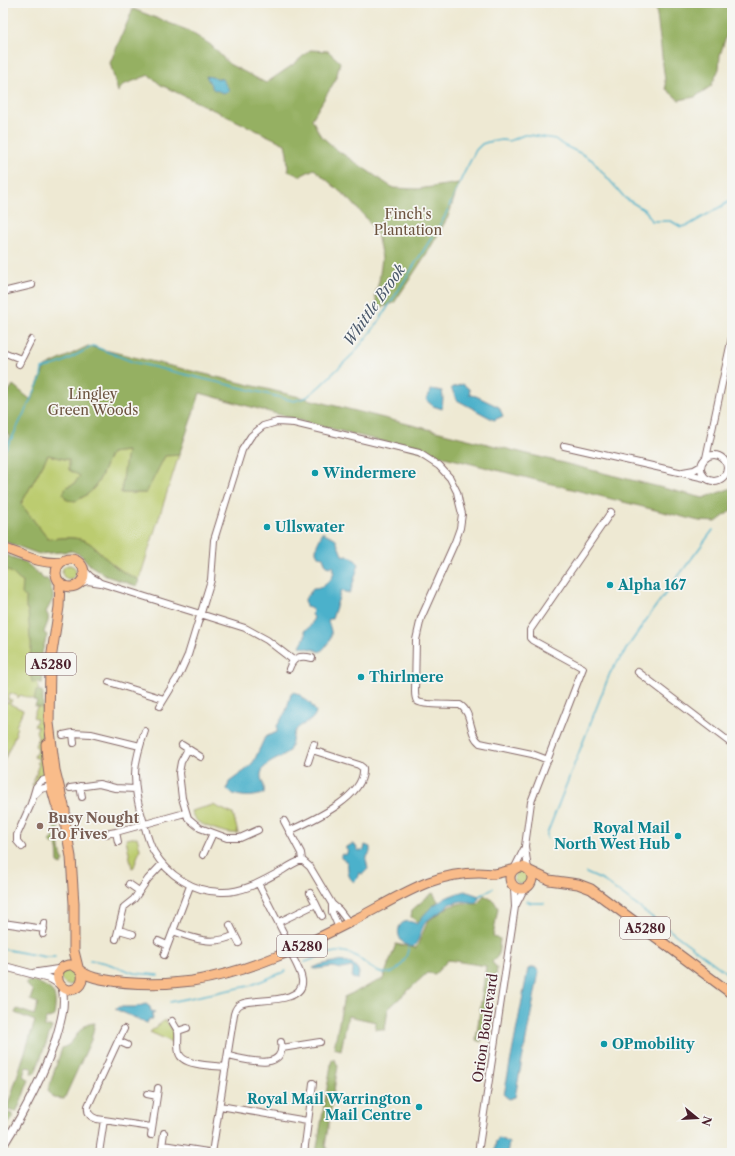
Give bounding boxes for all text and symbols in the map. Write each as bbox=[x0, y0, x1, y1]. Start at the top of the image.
park label: Finch's Plantation bbox=[374, 205, 442, 239]
water label: Whittle Brook bbox=[339, 260, 409, 350]
park label: Lingley Green Woods bbox=[48, 385, 138, 419]
place label: Windermere bbox=[322, 464, 416, 482]
marker: Windermere bbox=[310, 468, 320, 478]
place label: Ullswater bbox=[275, 518, 345, 536]
marker: Ullswater bbox=[262, 522, 272, 532]
place label: Alpha 167 bbox=[617, 576, 687, 594]
marker: Alpha 167 bbox=[605, 580, 615, 590]
road number: A5280 bbox=[26, 653, 76, 675]
place label: Thirlmere bbox=[369, 668, 444, 686]
marker: Thirlmere bbox=[356, 672, 366, 682]
place label: Busy Nought To Fives bbox=[48, 809, 139, 843]
place label: Royal Mail North West Hub bbox=[554, 819, 670, 853]
marker: Busy Nought To Fives bbox=[35, 821, 45, 831]
marker: Royal Mail North West Hub bbox=[673, 831, 683, 841]
road number: A5280 bbox=[620, 917, 670, 939]
road number: A5280 bbox=[277, 935, 327, 957]
street label: Orion Boulevard bbox=[468, 972, 502, 1084]
place label: OPmobility bbox=[612, 1035, 695, 1053]
marker: OPmobility bbox=[599, 1039, 609, 1049]
place label: Royal Mail Warrington Mail Centre bbox=[247, 1090, 411, 1124]
north arrow bbox=[677, 1098, 717, 1138]
marker: Royal Mail Warrington Mail Centre bbox=[414, 1102, 424, 1112]
text: N bbox=[698, 1114, 715, 1128]

